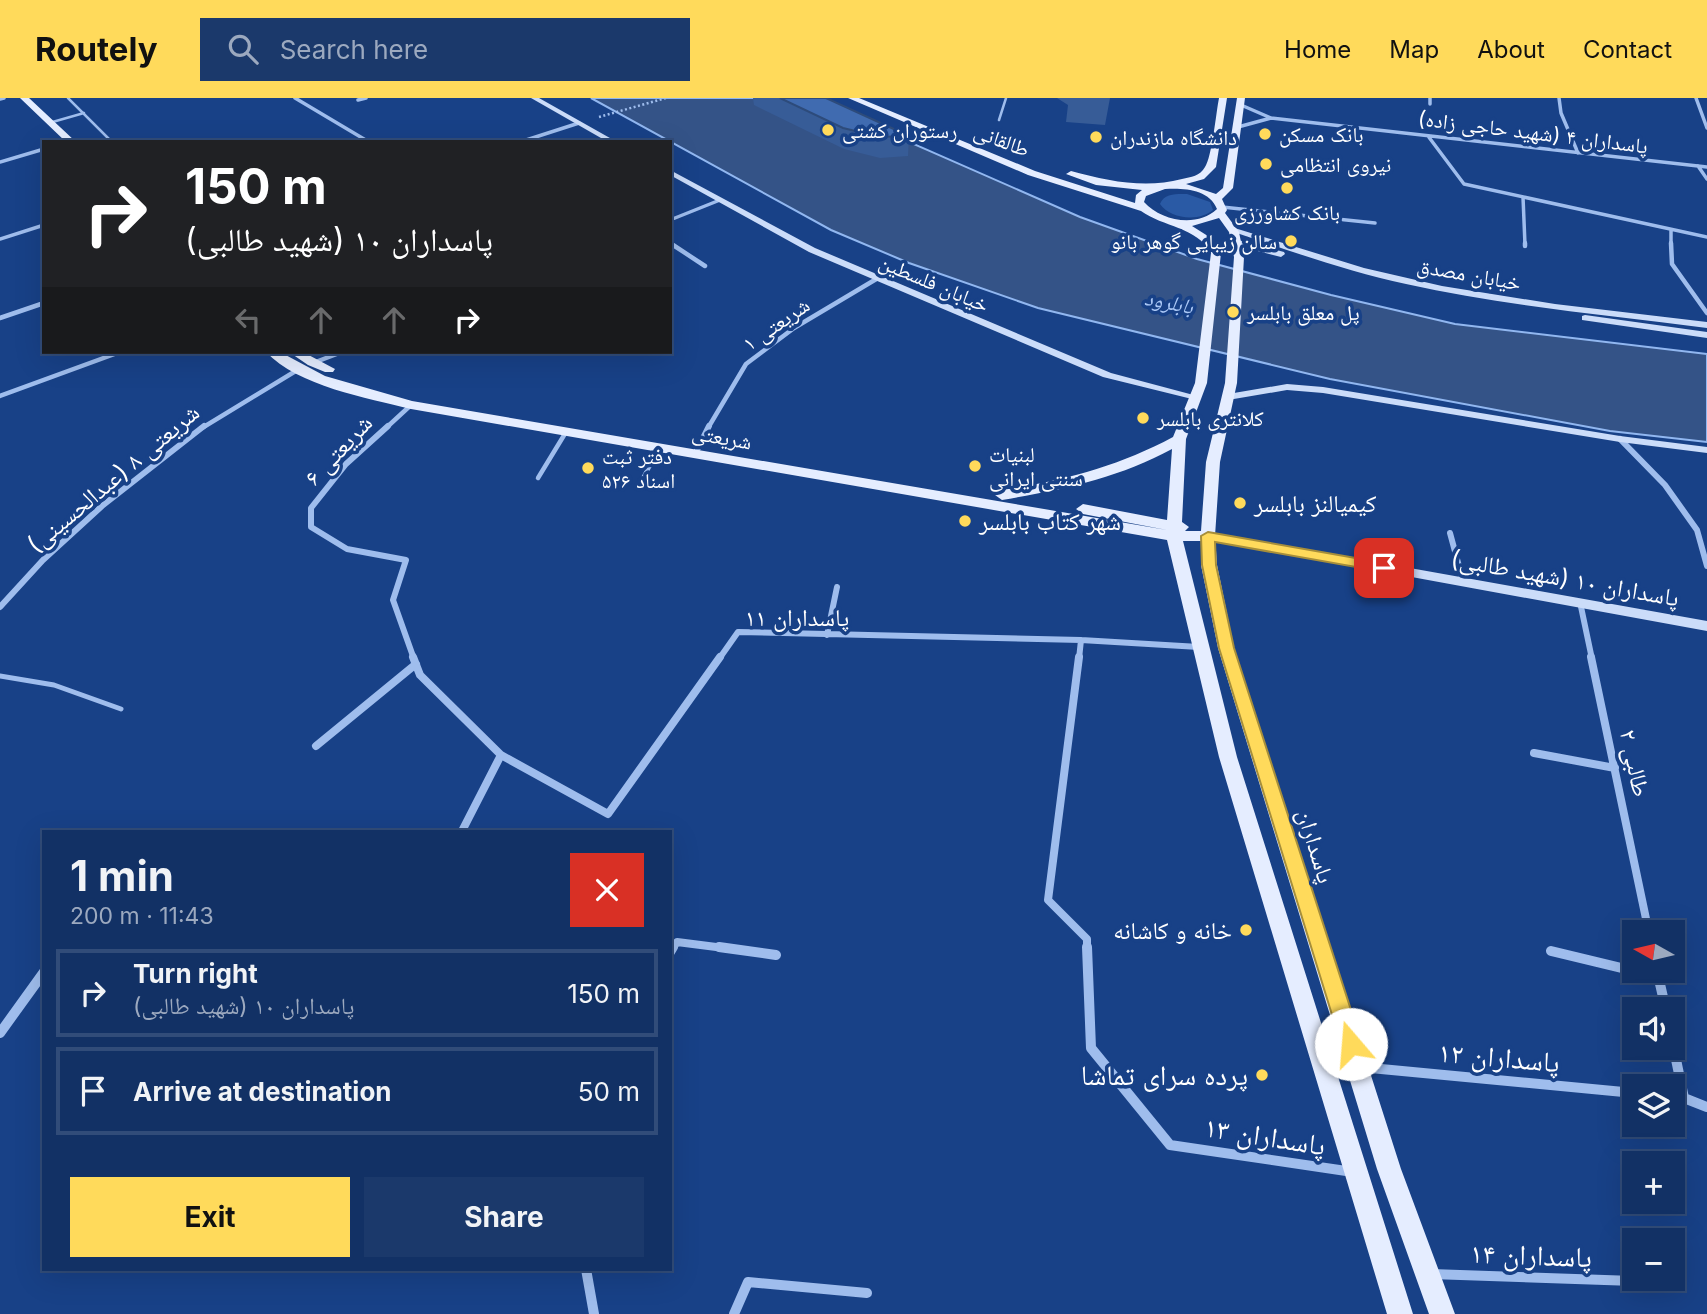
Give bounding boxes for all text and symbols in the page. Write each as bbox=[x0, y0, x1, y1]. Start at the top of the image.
search box bbox=[200, 18, 690, 81]
text: Routely bbox=[35, 29, 158, 69]
icon: search bbox=[224, 30, 262, 68]
text: Search here bbox=[280, 34, 428, 65]
text: Home bbox=[1284, 35, 1351, 64]
text: Map bbox=[1389, 35, 1439, 64]
text: About bbox=[1477, 35, 1545, 64]
text: Contact bbox=[1583, 35, 1672, 64]
street label: پاسداران ۴ (شهید حاجی زاده) bbox=[1417, 106, 1649, 159]
place label: رستوران کشتی bbox=[842, 118, 957, 144]
street label: طالقانی bbox=[970, 118, 1033, 163]
marker: رستوران کشتی bbox=[820, 122, 836, 138]
place label: بانک مسکن bbox=[1279, 122, 1364, 148]
place label: دانشگاه مازندران bbox=[1110, 125, 1237, 150]
marker: بانک مسکن bbox=[1257, 126, 1273, 142]
marker: دانشگاه مازندران bbox=[1088, 129, 1104, 145]
place label: نیروی انتظامی bbox=[1280, 152, 1391, 178]
marker: نیروی انتظامی bbox=[1258, 156, 1274, 172]
text: 150 m bbox=[185, 157, 327, 216]
icon: right bbox=[70, 168, 161, 259]
marker: بانک کشاورزی bbox=[1279, 180, 1295, 196]
place label: بانک کشاورزی bbox=[1234, 200, 1340, 225]
text: پاسداران ۱۰ (شهید طالبی) bbox=[185, 220, 493, 259]
place label: سالن زیبایی گوهر بانو bbox=[1111, 229, 1277, 255]
marker: سالن زیبایی گوهر بانو bbox=[1283, 233, 1299, 249]
street label: خیابان فلسطین bbox=[875, 249, 992, 318]
street label: خیابان مصدق bbox=[1415, 253, 1523, 296]
water label: بابلرود bbox=[1143, 285, 1196, 319]
street label: شریعتی ۱ bbox=[738, 292, 815, 357]
place label: پل معلق بابلسر bbox=[1246, 300, 1360, 326]
icon: left bbox=[229, 301, 267, 339]
icon: ahead bbox=[302, 301, 340, 339]
icon: ahead bbox=[375, 301, 413, 339]
icon: right bbox=[448, 301, 486, 339]
marker: پل معلق بابلسر bbox=[1225, 304, 1241, 320]
street label: شریعتی ۸ (عبدالحسینی) bbox=[21, 397, 205, 559]
place label: کلانتری بابلسر bbox=[1156, 406, 1264, 431]
street label: شریعتی ۶ bbox=[298, 409, 378, 491]
marker: کلانتری بابلسر bbox=[1135, 410, 1151, 426]
street label: شریعتی bbox=[690, 419, 754, 456]
place label: لبنیات سنتی ایرانی bbox=[989, 442, 1083, 492]
place label: دفتر ثبت اسناد ۵۲۶ bbox=[602, 444, 675, 493]
marker: لبنیات سنتی ایرانی bbox=[967, 458, 983, 474]
marker: دفتر ثبت اسناد ۵۲۶ bbox=[580, 460, 596, 476]
place label: کیمیالنز بابلسر bbox=[1253, 489, 1377, 518]
marker: کیمیالنز بابلسر bbox=[1232, 495, 1248, 511]
place label: شهر کتاب بابلسر bbox=[978, 507, 1121, 536]
marker: شهر کتاب بابلسر bbox=[957, 513, 973, 529]
pin bbox=[1354, 538, 1414, 598]
street label: پاسداران ۱۰ (شهید طالبی) bbox=[1449, 544, 1681, 613]
icon: arrive bbox=[1365, 549, 1403, 587]
street label: پاسداران ۱۱ bbox=[745, 603, 849, 632]
street label: طالبی ۲ bbox=[1614, 727, 1656, 799]
street label: پاسداران bbox=[1291, 805, 1341, 887]
text: 1 min bbox=[70, 850, 174, 901]
button: close bbox=[570, 853, 644, 927]
text: 200 m · 11:43 bbox=[70, 902, 214, 930]
place label: خانه و کاشانه bbox=[1113, 916, 1232, 945]
north arrow bbox=[1622, 920, 1685, 984]
map controls bbox=[1622, 920, 1685, 1291]
marker: خانه و کاشانه bbox=[1238, 922, 1254, 938]
text: Turn right bbox=[133, 958, 258, 989]
icon: right bbox=[74, 974, 112, 1012]
text: 150 m bbox=[567, 978, 640, 1009]
text: پاسداران ۱۰ (شهید طالبی) bbox=[133, 992, 354, 1020]
button: sound bbox=[1622, 997, 1685, 1060]
position arrow bbox=[1314, 1007, 1388, 1081]
street label: پاسداران ۱۲ bbox=[1437, 1035, 1561, 1079]
place label: پرده سرای تماشا bbox=[1081, 1058, 1248, 1092]
marker: پرده سرای تماشا bbox=[1254, 1067, 1270, 1083]
icon: arrive bbox=[74, 1072, 112, 1110]
button: layers bbox=[1622, 1074, 1685, 1137]
text: Arrive at destination bbox=[133, 1076, 392, 1107]
text: 50 m bbox=[578, 1076, 640, 1107]
street label: پاسداران ۱۳ bbox=[1202, 1110, 1328, 1163]
button: + bbox=[1622, 1151, 1685, 1214]
button: Exit bbox=[70, 1177, 350, 1257]
button: Share bbox=[364, 1177, 644, 1257]
button: − bbox=[1622, 1228, 1685, 1291]
street label: پاسداران ۱۴ bbox=[1469, 1236, 1593, 1274]

